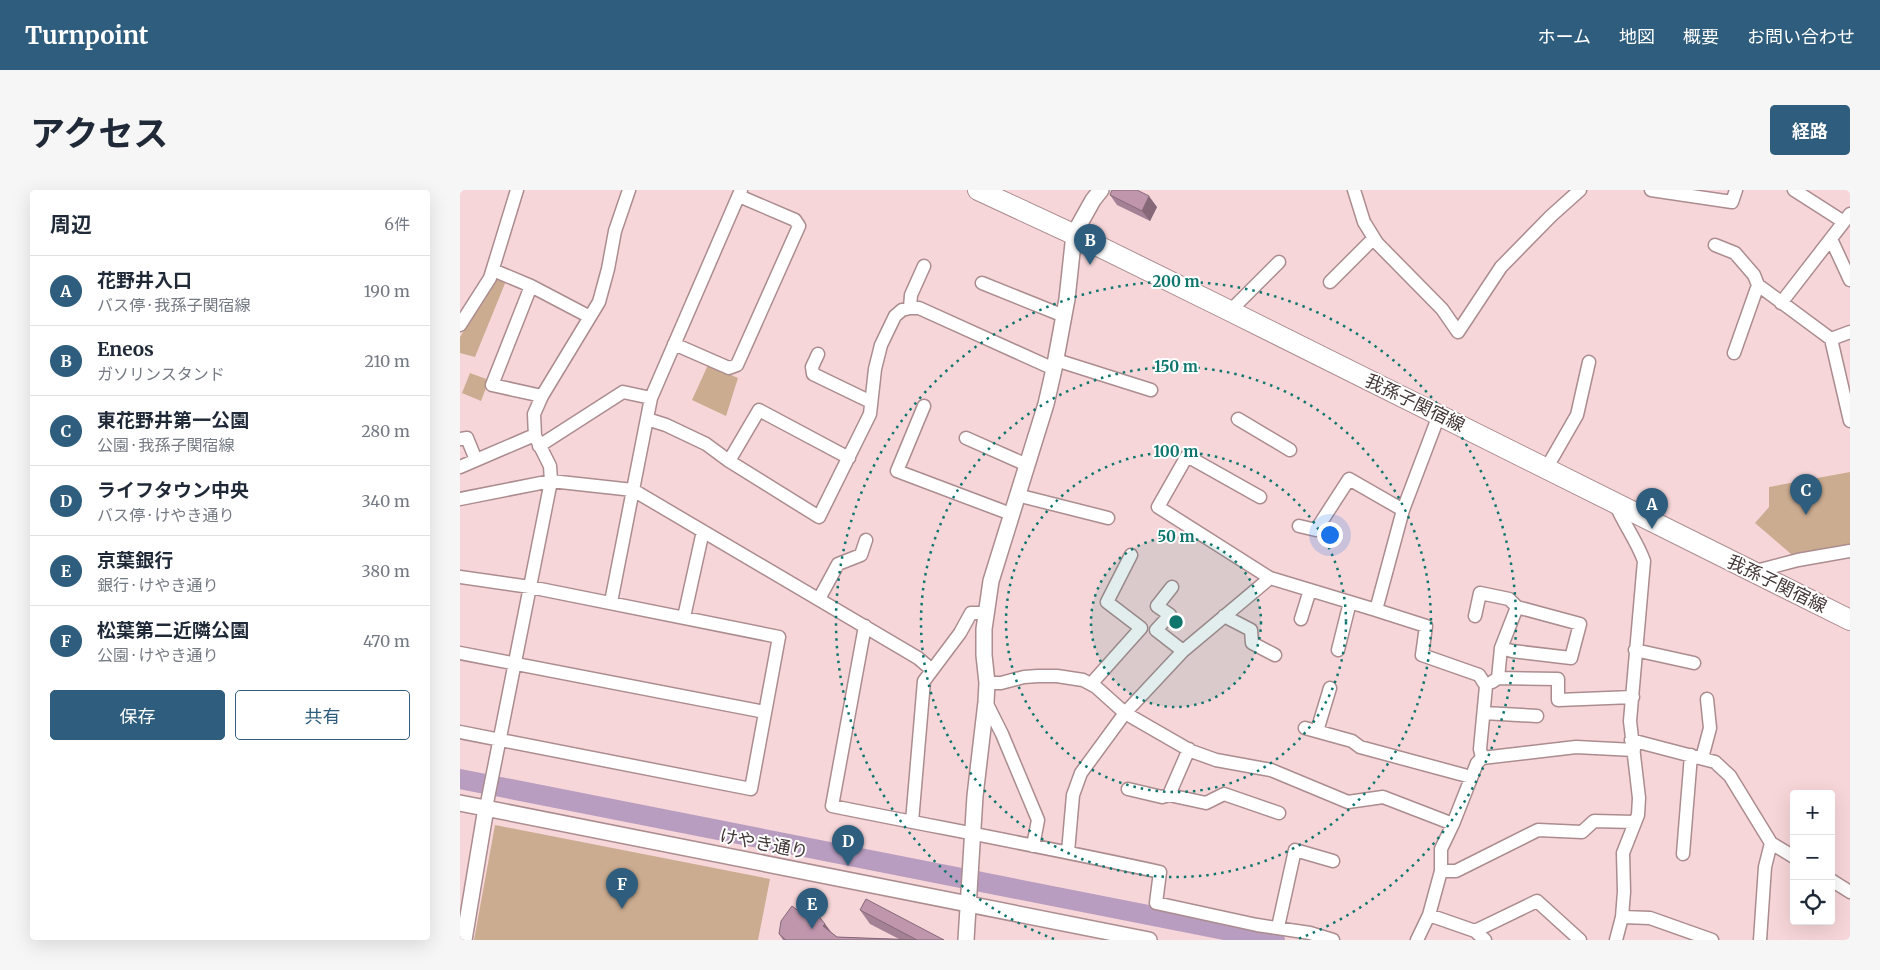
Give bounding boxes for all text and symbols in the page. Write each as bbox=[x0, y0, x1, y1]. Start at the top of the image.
text: Turnpoint bbox=[25, 20, 148, 51]
text: ホーム bbox=[1538, 25, 1591, 48]
text: 地図 bbox=[1619, 25, 1655, 48]
text: 概要 bbox=[1683, 25, 1719, 48]
text: お問い合わせ bbox=[1747, 25, 1855, 48]
button: 経路 bbox=[1770, 105, 1850, 155]
text: アクセス bbox=[30, 112, 168, 156]
text: 周辺 bbox=[50, 211, 92, 238]
text: 6件 bbox=[384, 214, 410, 234]
pin: B bbox=[1074, 224, 1106, 265]
text: 花野井入口 bbox=[97, 268, 192, 292]
text: 200 m bbox=[1152, 272, 1200, 291]
text: A bbox=[60, 281, 72, 301]
text: 190 m bbox=[364, 281, 410, 301]
text: バス停 · 我孫子関宿線 bbox=[97, 295, 250, 315]
text: Eneos bbox=[97, 337, 154, 361]
text: B bbox=[60, 351, 72, 371]
text: 210 m bbox=[365, 351, 410, 371]
text: 150 m bbox=[1154, 357, 1198, 376]
text: ガソリンスタンド bbox=[97, 364, 225, 384]
street label: 我孫子関宿線 bbox=[1362, 369, 1469, 437]
text: 東花野井第一公園 bbox=[97, 408, 249, 432]
text: C bbox=[61, 421, 71, 441]
text: 280 m bbox=[361, 421, 410, 441]
text: 公園 · 我孫子関宿線 bbox=[97, 435, 234, 455]
text: 100 m bbox=[1154, 442, 1198, 461]
pin: C bbox=[1790, 474, 1822, 515]
text: ライフタウン中央 bbox=[97, 478, 249, 502]
pin: A bbox=[1636, 488, 1668, 529]
text: D bbox=[60, 491, 72, 511]
text: 340 m bbox=[361, 491, 410, 511]
text: バス停 · けやき通り bbox=[97, 505, 234, 525]
your location bbox=[1317, 522, 1343, 548]
text: 50 m bbox=[1157, 527, 1195, 546]
text: 京葉銀行 bbox=[97, 548, 173, 572]
street label: 我孫子関宿線 bbox=[1724, 550, 1831, 618]
text: E bbox=[61, 561, 71, 581]
text: 380 m bbox=[362, 561, 410, 581]
text: 銀行 · けやき通り bbox=[97, 575, 218, 595]
centre of rings bbox=[1167, 613, 1185, 631]
text: 松葉第二近隣公園 bbox=[97, 618, 249, 642]
text: F bbox=[61, 631, 71, 651]
text: 470 m bbox=[363, 631, 410, 651]
text: 公園 · けやき通り bbox=[97, 645, 218, 665]
button: 保存 bbox=[50, 690, 225, 740]
button: 共有 bbox=[235, 690, 410, 740]
map controls bbox=[1790, 790, 1835, 925]
button: + bbox=[1790, 790, 1835, 835]
street label: けやき通り bbox=[718, 824, 810, 863]
pin: D bbox=[832, 825, 864, 866]
button: − bbox=[1790, 835, 1835, 880]
pin: F bbox=[606, 868, 638, 909]
button: locate bbox=[1790, 880, 1835, 925]
pin: E bbox=[796, 888, 828, 929]

